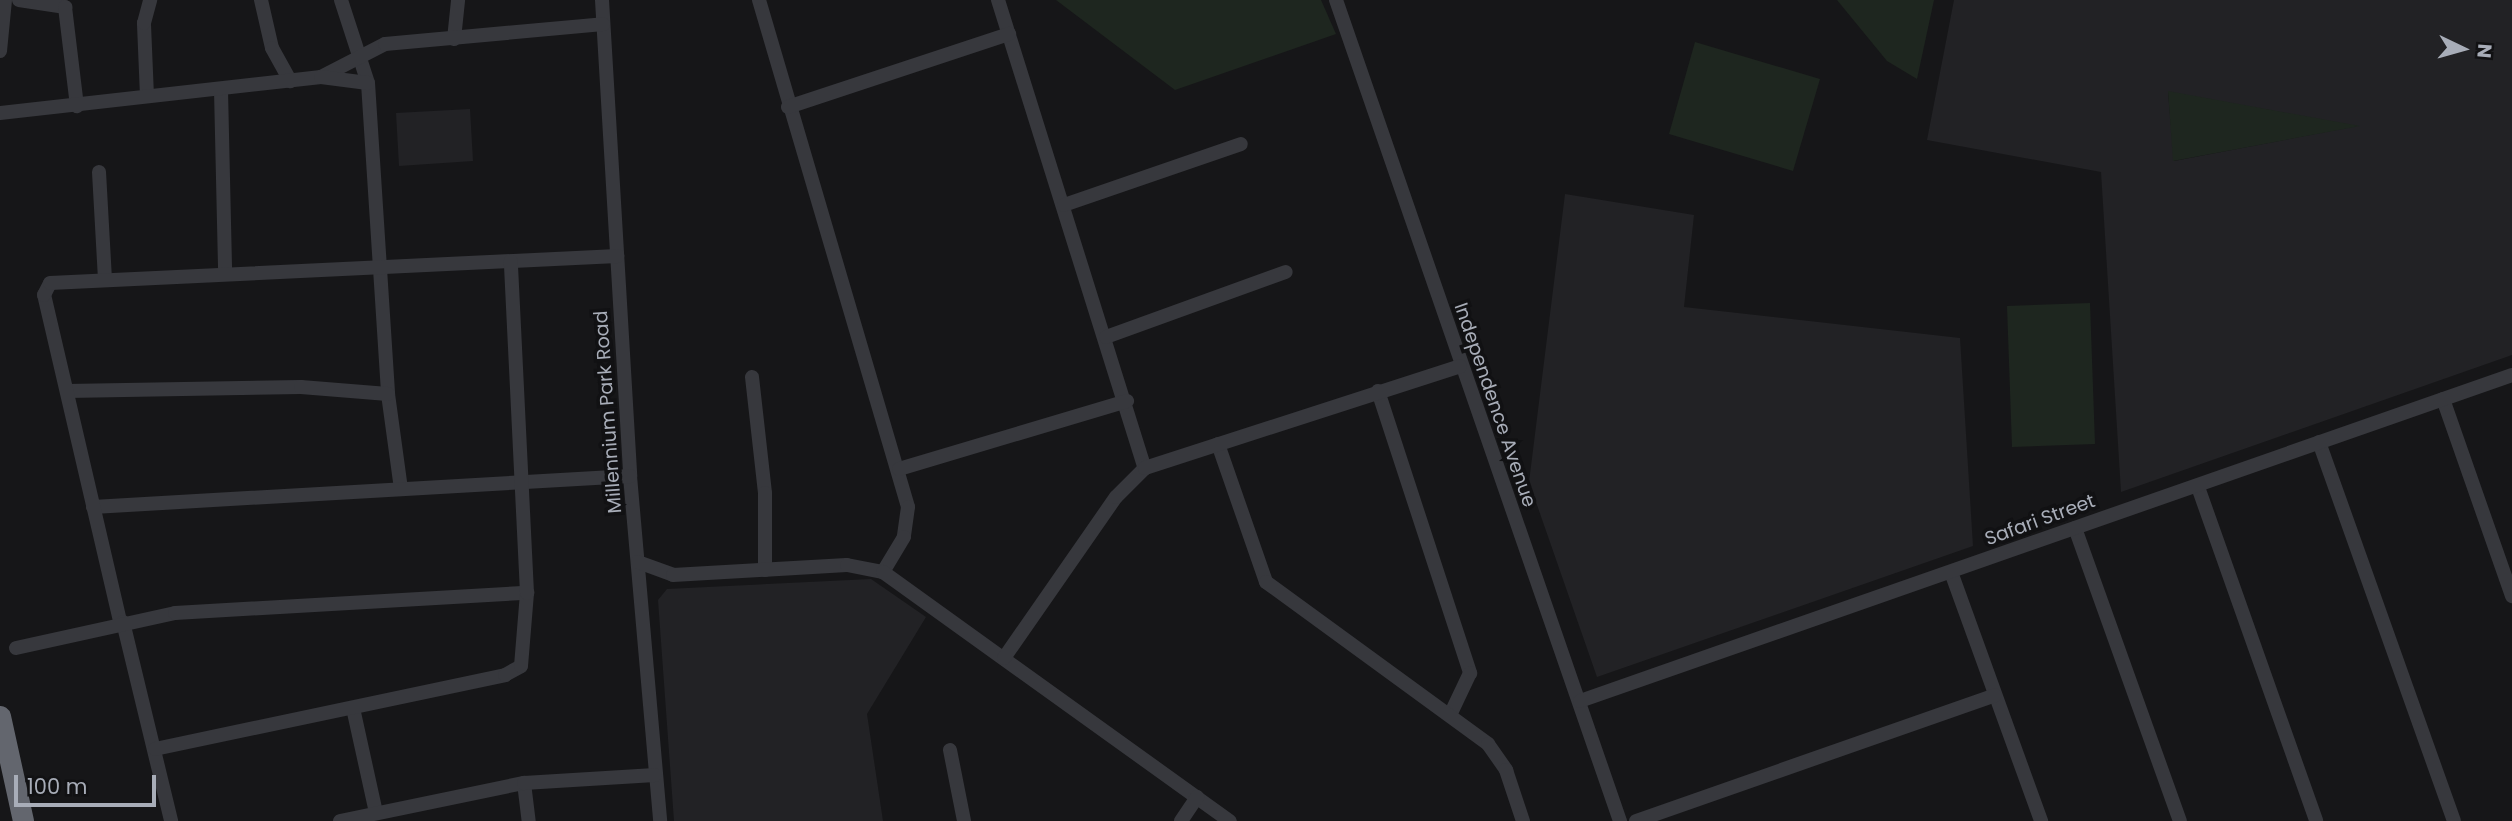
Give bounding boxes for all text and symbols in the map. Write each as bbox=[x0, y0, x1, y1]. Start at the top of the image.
north arrow bbox=[2428, 14, 2498, 84]
text: N bbox=[2470, 43, 2498, 59]
street label: Independence Avenue bbox=[1449, 300, 1541, 510]
street label: Millennium Park Road bbox=[590, 310, 626, 514]
street label: Safari Street bbox=[1982, 490, 2098, 550]
scale bar bbox=[18, 762, 159, 806]
text: 100 m bbox=[27, 772, 87, 801]

